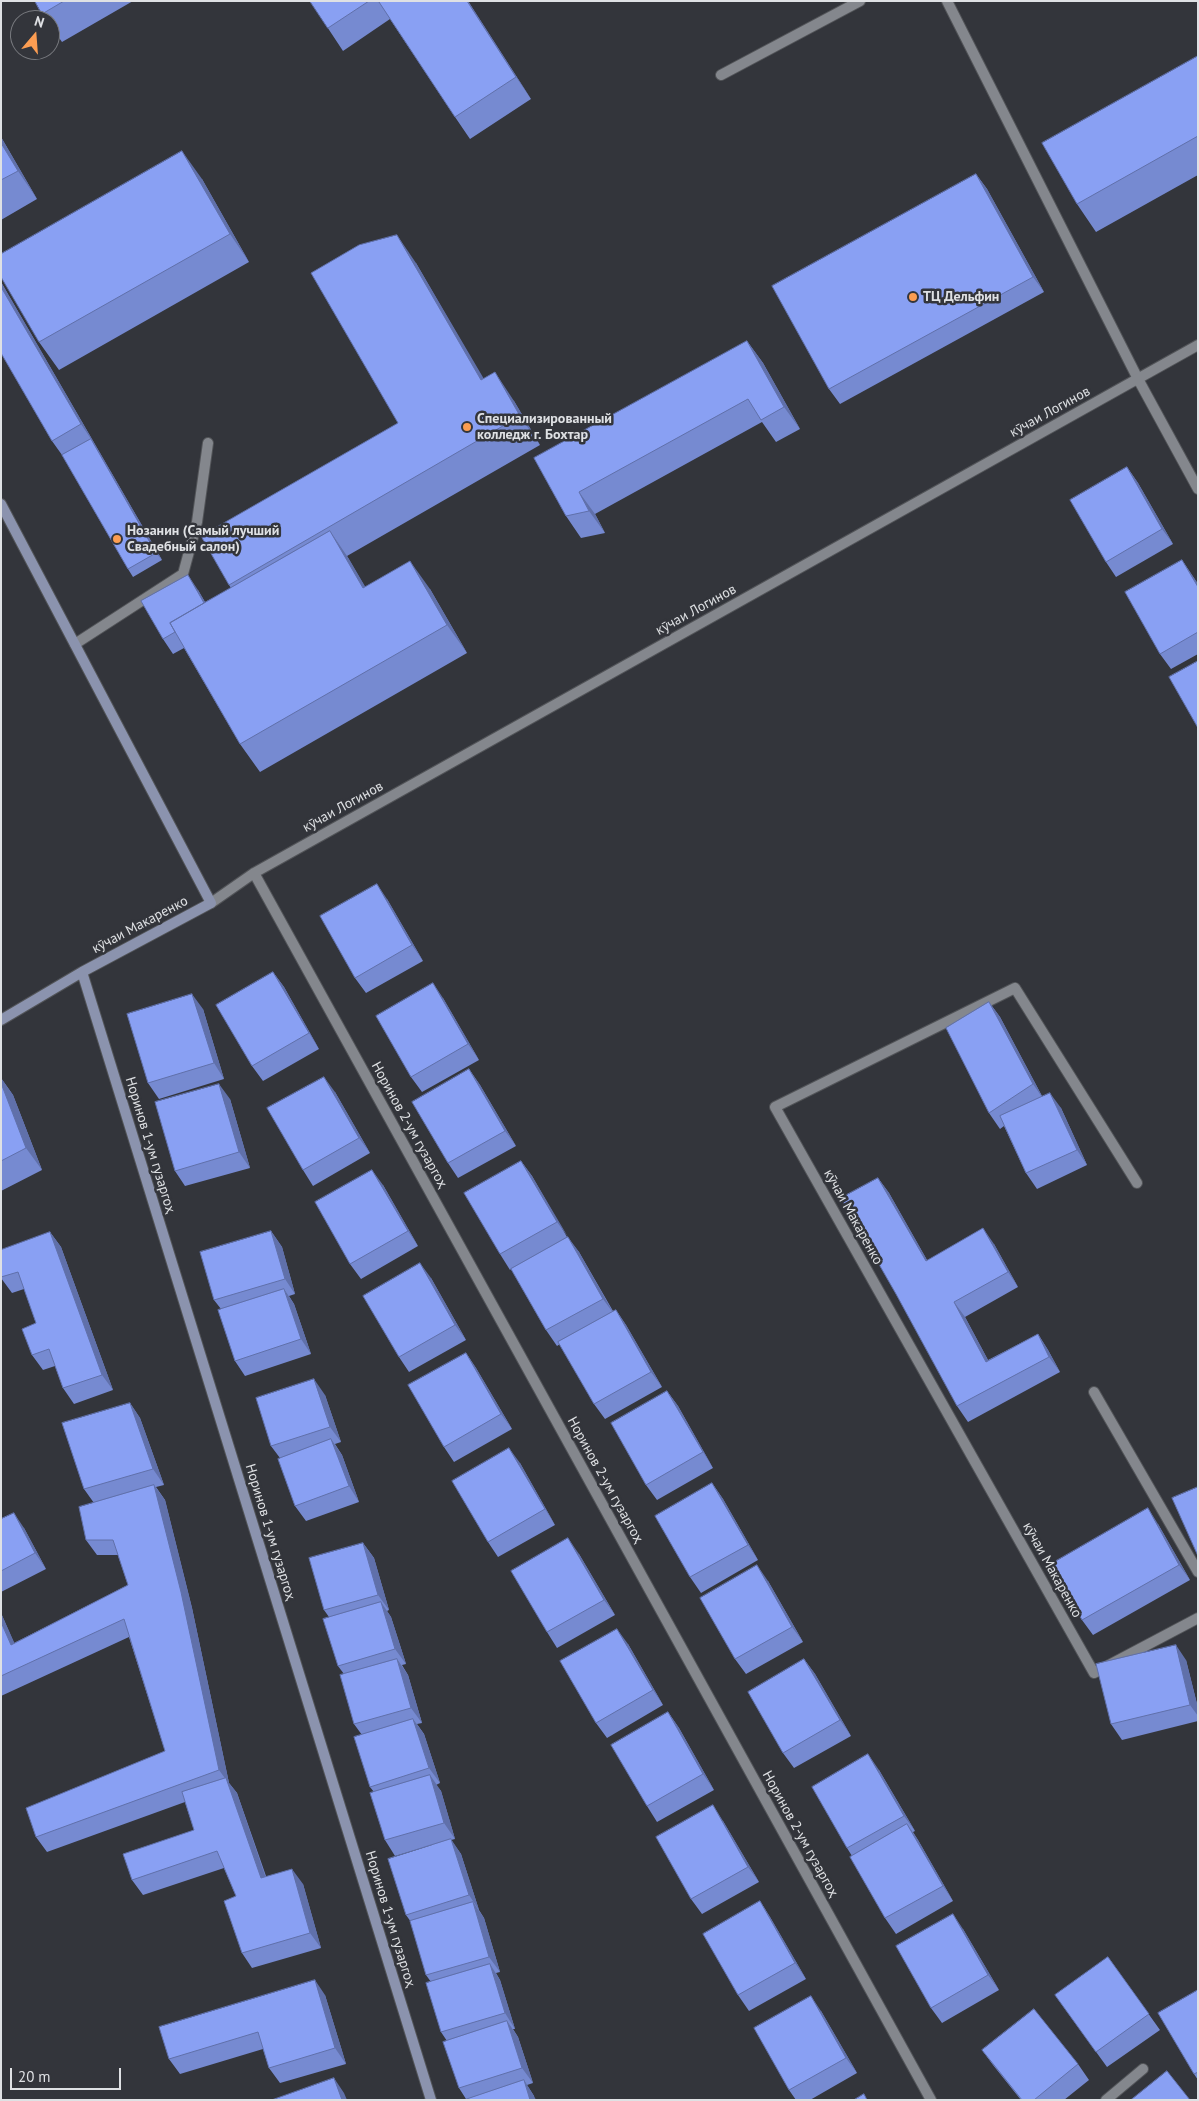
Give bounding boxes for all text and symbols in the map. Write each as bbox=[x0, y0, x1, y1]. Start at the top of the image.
north arrow bbox=[10, 10, 60, 60]
text: N bbox=[32, 12, 46, 32]
place label: ТЦ Дельфин bbox=[923, 289, 999, 305]
marker: ТЦ Дельфин bbox=[907, 291, 919, 303]
street label: кӯчаи Логинов bbox=[1007, 383, 1093, 441]
place label: Специализированный колледж г. Бохтар bbox=[477, 411, 612, 444]
marker: Специализированный колледж г. Бохтар bbox=[461, 421, 473, 433]
place label: Нозанин (Самый лучший Свадебный салон) bbox=[127, 523, 279, 556]
marker: Нозанин (Самый лучший Свадебный салон) bbox=[111, 533, 123, 545]
street label: кӯчаи Логинов bbox=[653, 581, 739, 639]
street label: кӯчаи Логинов bbox=[300, 778, 386, 836]
street label: кӯчаи Макаренко bbox=[89, 893, 191, 957]
street label: Норинов 2-ум гузаргоҳ bbox=[367, 1059, 451, 1191]
street label: Норинов 1-ум гузаргоҳ bbox=[121, 1075, 179, 1215]
street label: кӯчаи Макаренко bbox=[820, 1166, 886, 1268]
street label: Норинов 2-ум гузаргоҳ bbox=[563, 1414, 647, 1546]
street label: Норинов 1-ум гузаргоҳ bbox=[241, 1462, 299, 1602]
street label: кӯчаи Макаренко bbox=[1019, 1519, 1085, 1621]
street label: Норинов 2-ум гузаргоҳ bbox=[758, 1768, 842, 1900]
street label: Норинов 1-ум гузаргоҳ bbox=[361, 1849, 419, 1989]
scale bar bbox=[12, 2058, 124, 2090]
text: 20 m bbox=[18, 2067, 51, 2086]

